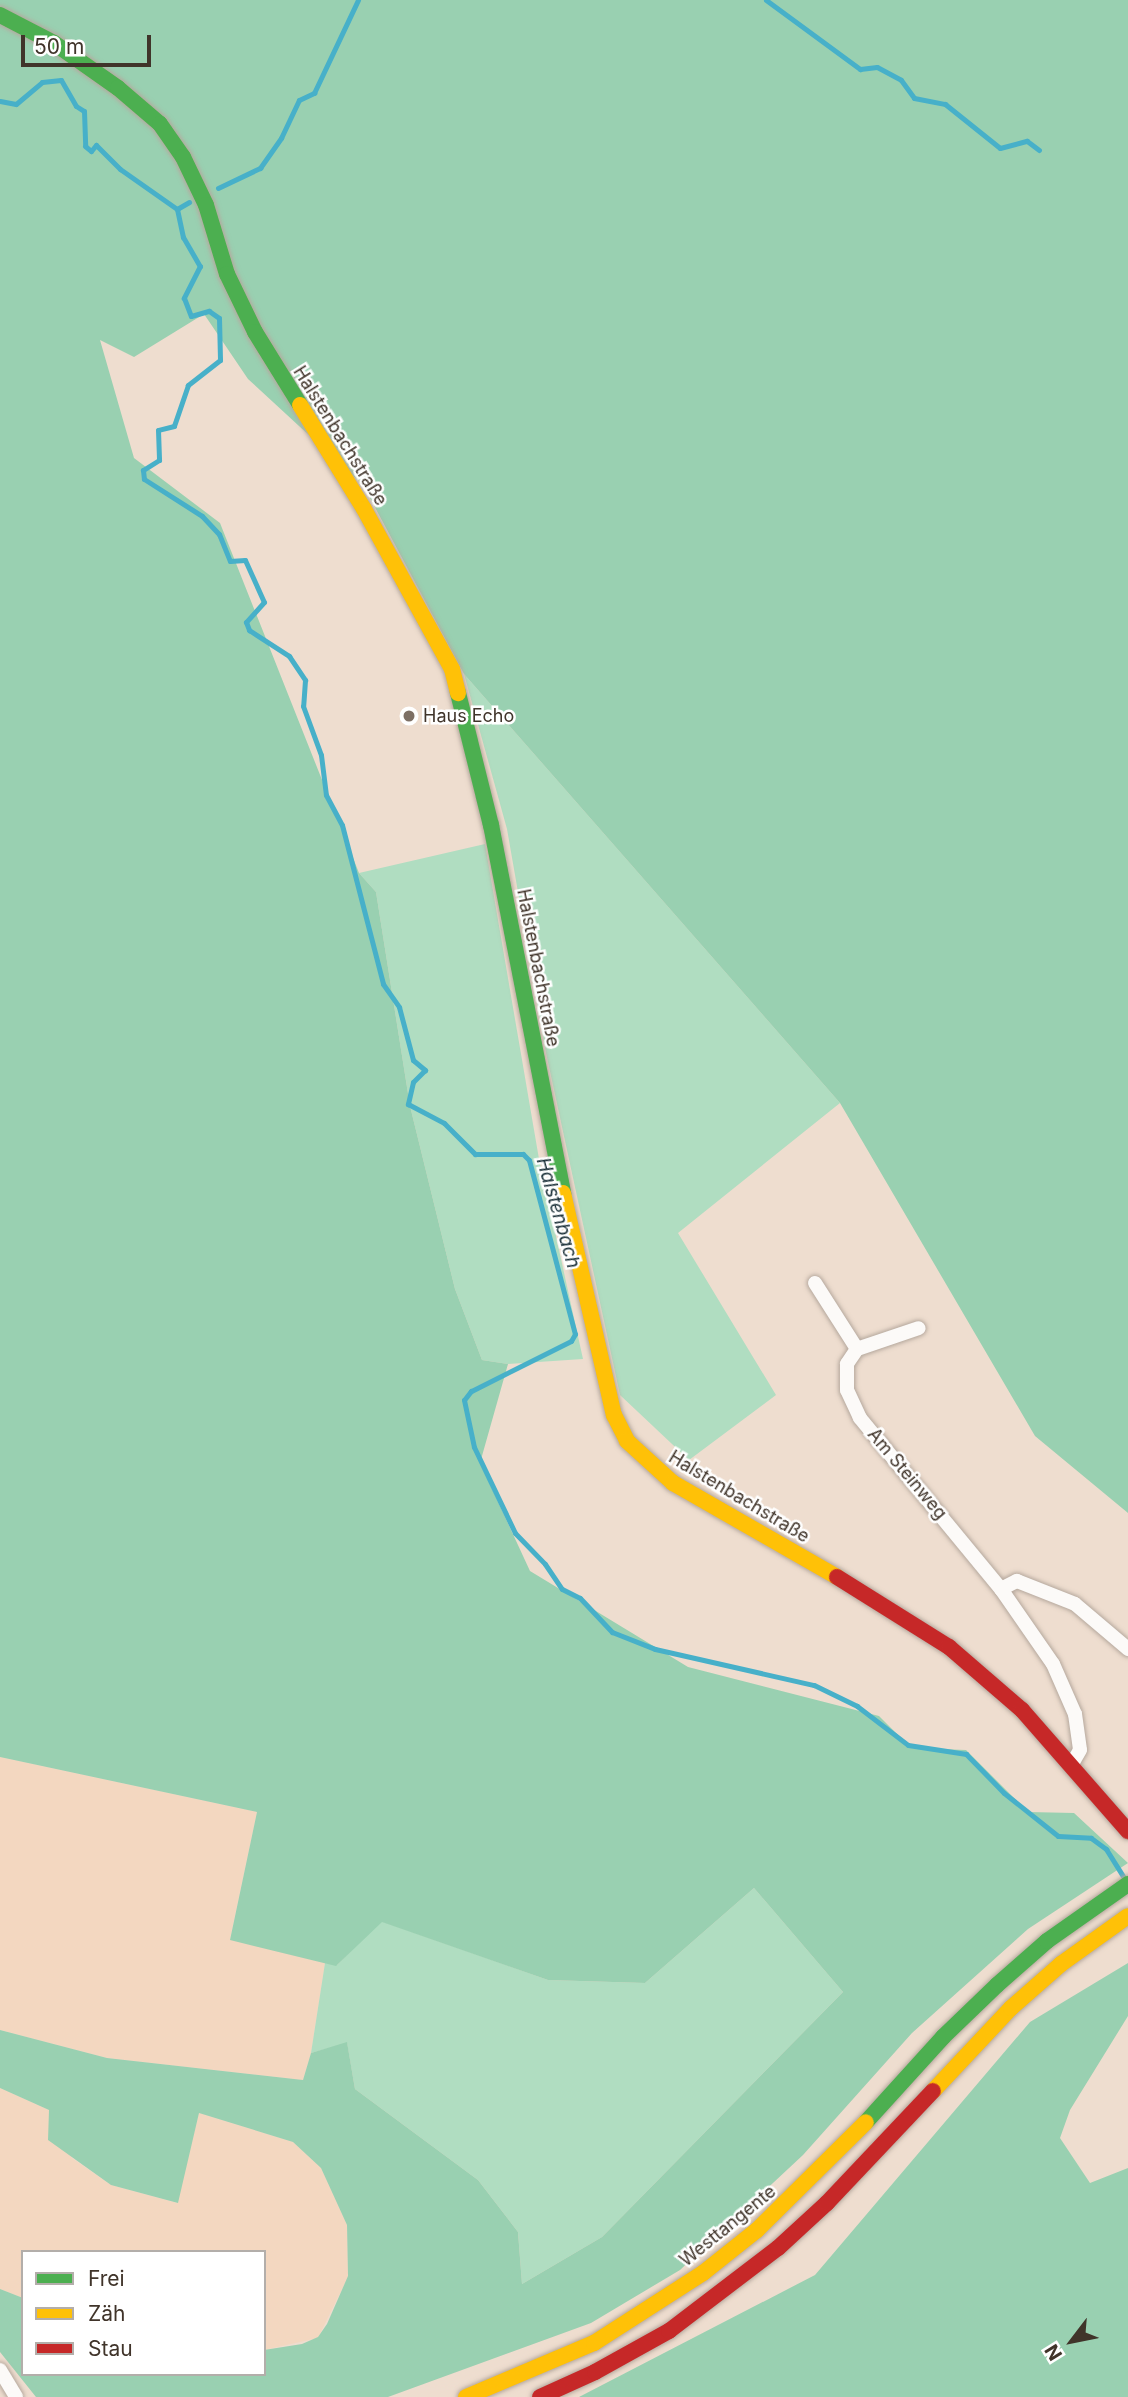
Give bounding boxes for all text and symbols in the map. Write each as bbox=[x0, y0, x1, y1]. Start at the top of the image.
scale bar bbox=[24, 21, 154, 65]
text: 50 m bbox=[34, 34, 84, 59]
street label: Halstenbachstraße bbox=[288, 362, 392, 510]
place label: Haus Echo bbox=[423, 705, 514, 727]
marker: Haus Echo bbox=[401, 708, 417, 724]
street label: Halstenbachstraße bbox=[512, 887, 564, 1049]
water label: Halstenbach bbox=[531, 1155, 585, 1271]
street label: Am Steinweg bbox=[863, 1424, 951, 1524]
street label: Halstenbachstraße bbox=[665, 1446, 813, 1548]
street label: Westtangente bbox=[676, 2181, 780, 2271]
legend bbox=[21, 2250, 266, 2376]
text: Frei bbox=[88, 2266, 125, 2291]
text: Zäh bbox=[88, 2301, 125, 2326]
north arrow bbox=[1037, 2306, 1107, 2376]
text: Stau bbox=[88, 2336, 133, 2361]
text: N bbox=[1040, 2340, 1067, 2365]

